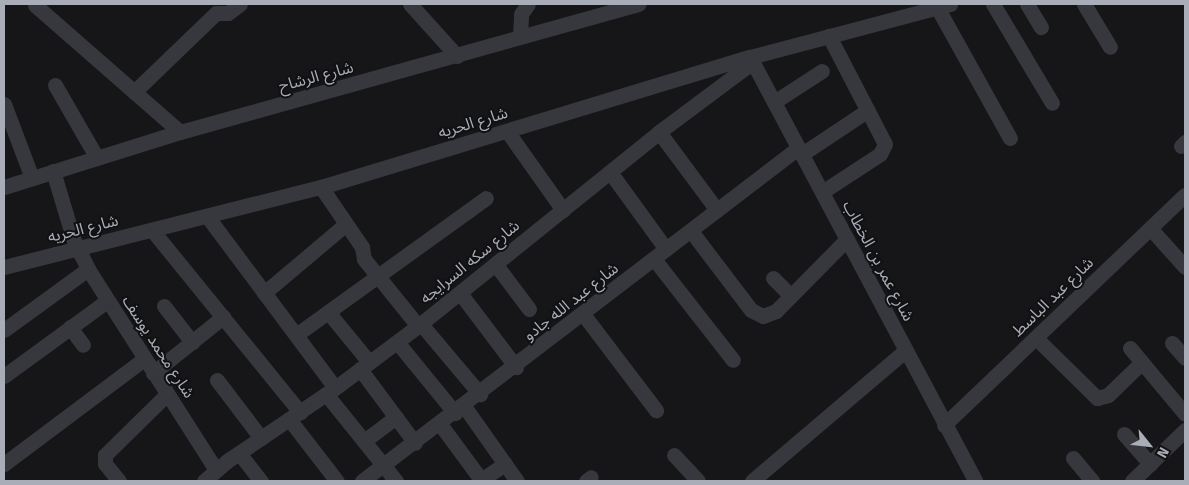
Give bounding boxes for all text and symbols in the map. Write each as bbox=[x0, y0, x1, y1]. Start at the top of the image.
street label: شارع الرشاح bbox=[276, 58, 356, 96]
street label: شارع الحريه bbox=[436, 103, 510, 143]
street label: شارع عمر بن الخطاب bbox=[838, 198, 918, 324]
street label: شارع الحريه bbox=[46, 211, 120, 247]
street label: شارع سكه السرايجه bbox=[416, 216, 524, 308]
street label: شارع عبد الباسط bbox=[1008, 253, 1098, 341]
street label: شارع عبد الله جادو bbox=[520, 259, 622, 345]
street label: شارع محمد يوسف bbox=[118, 292, 198, 402]
north arrow bbox=[1124, 420, 1174, 470]
text: N bbox=[1153, 444, 1172, 461]

